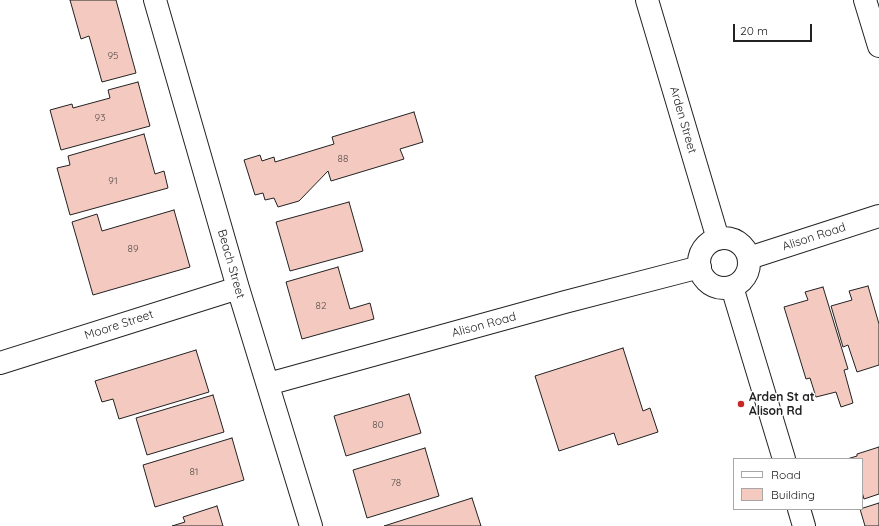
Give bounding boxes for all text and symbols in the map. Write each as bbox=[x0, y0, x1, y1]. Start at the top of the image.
scale bar bbox=[735, 16, 814, 42]
text: 20 m bbox=[740, 23, 768, 38]
house number: 95 bbox=[107, 50, 119, 62]
street label: Arden Street bbox=[667, 85, 699, 155]
house number: 93 bbox=[95, 112, 105, 124]
house number: 88 bbox=[338, 153, 348, 165]
house number: 91 bbox=[108, 175, 118, 187]
street label: Alison Road bbox=[780, 220, 848, 254]
street label: Beach Street bbox=[214, 228, 248, 300]
house number: 89 bbox=[128, 243, 138, 255]
house number: 82 bbox=[316, 300, 326, 312]
street label: Moore Street bbox=[83, 307, 155, 343]
street label: Alison Road bbox=[450, 310, 518, 340]
place label: Arden St at Alison Rd bbox=[749, 390, 815, 418]
marker: Arden St at Alison Rd bbox=[736, 399, 746, 409]
house number: 80 bbox=[372, 419, 384, 431]
legend bbox=[733, 458, 863, 510]
house number: 81 bbox=[189, 466, 199, 478]
text: Road bbox=[771, 467, 801, 482]
house number: 78 bbox=[391, 477, 401, 489]
text: Building bbox=[771, 487, 815, 502]

